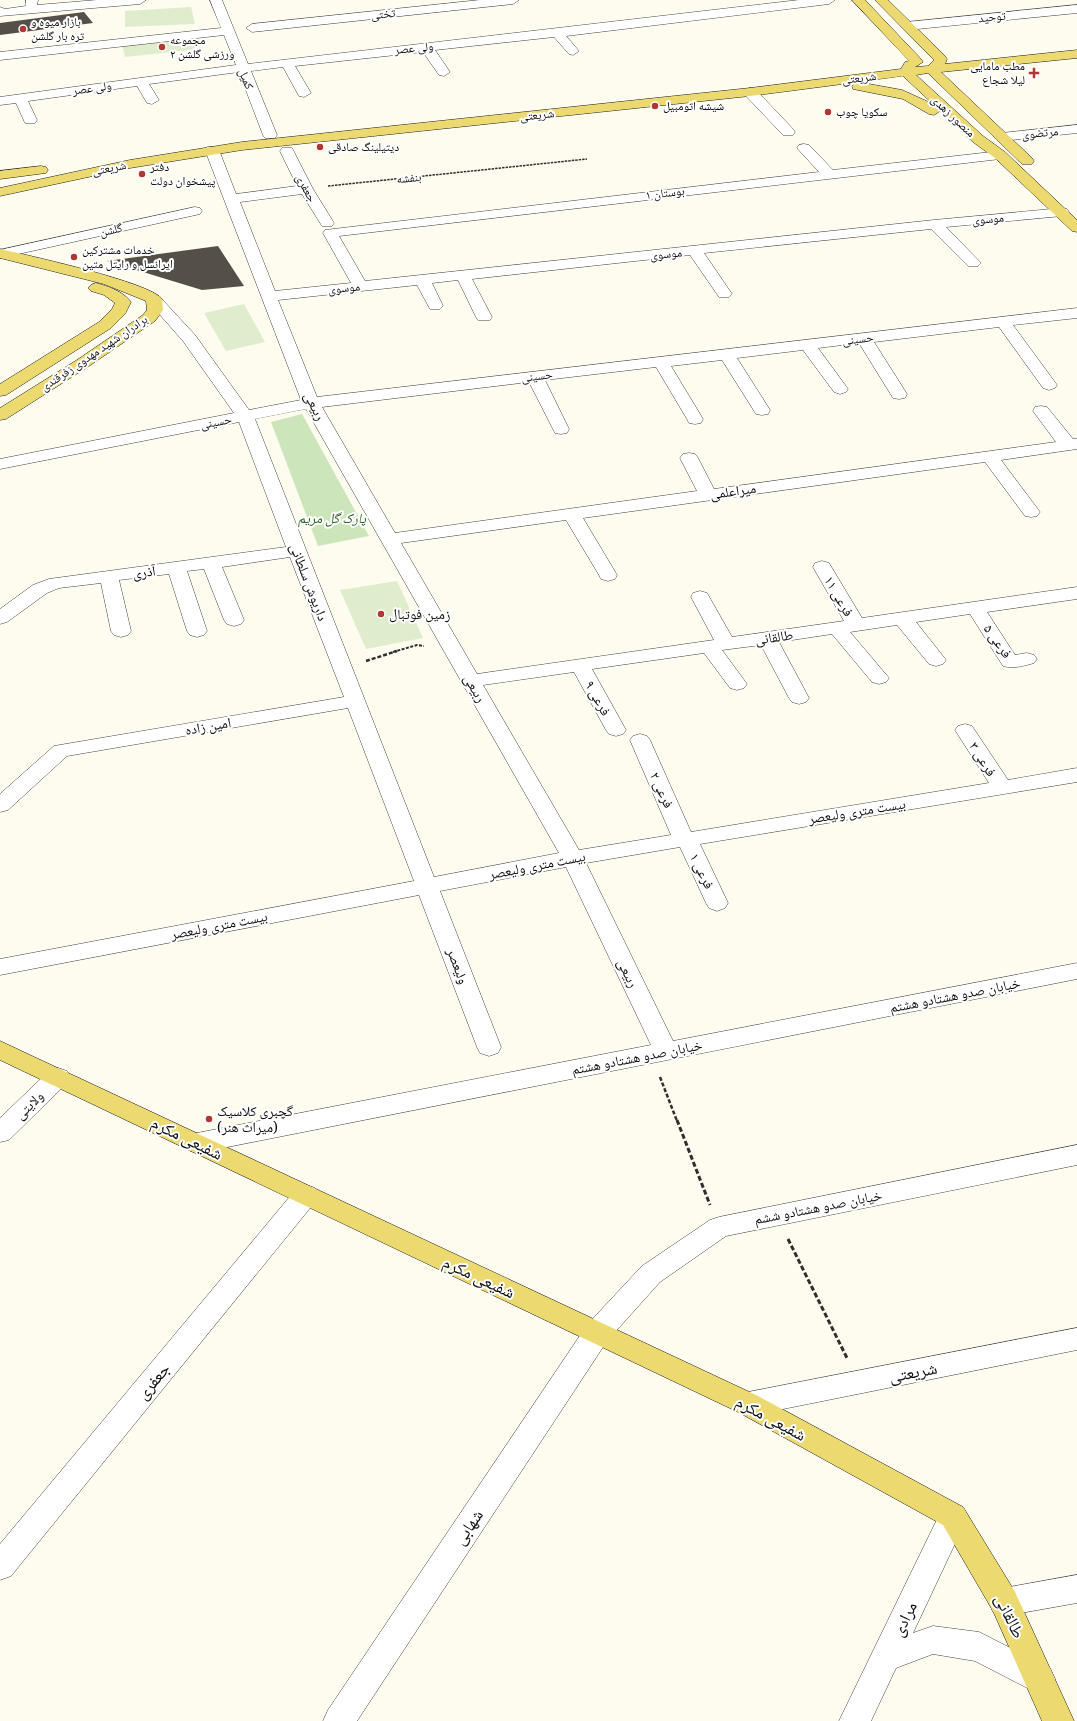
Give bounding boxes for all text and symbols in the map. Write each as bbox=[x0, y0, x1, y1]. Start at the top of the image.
street label: تختی bbox=[370, 4, 397, 27]
street label: توحید bbox=[977, 7, 1007, 30]
place label: بازار میوه و تره بار گلشن bbox=[31, 13, 85, 48]
marker: بازار میوه و تره بار گلشن bbox=[18, 24, 28, 34]
place label: مجموعه ورزشی گلشن ۲ bbox=[170, 31, 235, 66]
street label: ولی عصر bbox=[393, 37, 435, 62]
marker: مجموعه ورزشی گلشن ۲ bbox=[157, 42, 167, 52]
place label: مطب مامایی لیلا شجاع bbox=[970, 57, 1025, 92]
street label: کمیل bbox=[231, 66, 258, 94]
street label: شریعتی bbox=[841, 67, 878, 92]
marker: مطب مامایی لیلا شجاع bbox=[1028, 67, 1040, 79]
street label: ولی عصر bbox=[70, 76, 113, 103]
street label: منصور زهدی bbox=[925, 91, 979, 144]
place label: شیشه اتومبیل bbox=[663, 97, 724, 118]
marker: شیشه اتومبیل bbox=[650, 101, 660, 111]
place label: سکویا چوب bbox=[836, 103, 887, 124]
street label: شریعتی bbox=[519, 104, 555, 129]
marker: سکویا چوب bbox=[823, 107, 833, 117]
street label: مرتضوی bbox=[1021, 122, 1060, 147]
place label: دیتیلینگ صادقی bbox=[328, 138, 399, 159]
marker: دیتیلینگ صادقی bbox=[315, 142, 325, 152]
street label: شریعتی bbox=[90, 156, 128, 183]
place label: دفتر پیشخوان دولت bbox=[149, 158, 216, 193]
street label: بنفشه bbox=[396, 168, 423, 191]
marker: دفتر پیشخوان دولت bbox=[137, 169, 147, 179]
street label: جعفری bbox=[288, 171, 321, 207]
street label: بوستان ۱ bbox=[644, 182, 686, 207]
street label: موسوی bbox=[971, 209, 1005, 232]
street label: گلشن bbox=[98, 219, 125, 244]
place label: خدمات مشترکین ایرانسل و رایتل متین bbox=[82, 241, 173, 276]
street label: موسوی bbox=[649, 243, 683, 268]
marker: خدمات مشترکین ایرانسل و رایتل متین bbox=[69, 252, 79, 262]
street label: موسوی bbox=[327, 277, 361, 302]
street label: برادران شهید مهدوی زفرقندی bbox=[37, 310, 153, 398]
street label: حسینی bbox=[841, 328, 876, 353]
street label: حسینی bbox=[520, 365, 555, 390]
street label: ربیعی bbox=[296, 388, 331, 426]
street label: حسینی bbox=[199, 410, 234, 437]
street label: میراعلمی bbox=[709, 478, 758, 508]
park label: پارک گل مریم bbox=[298, 508, 366, 532]
street label: داریوش سلطانی bbox=[281, 540, 333, 625]
street label: آذری bbox=[131, 560, 158, 587]
street label: فرعی ۱۱ bbox=[816, 572, 859, 622]
place label: زمین فوتبال bbox=[389, 604, 450, 628]
marker: زمین فوتبال bbox=[376, 609, 386, 619]
street label: فرعی ۵ bbox=[976, 620, 1017, 665]
street label: طالقانی bbox=[754, 624, 795, 654]
street label: ربیعی bbox=[455, 670, 491, 708]
street label: فرعی ۹ bbox=[577, 677, 616, 721]
street label: امین زاده bbox=[183, 712, 233, 744]
street label: فرعی ۳ bbox=[961, 738, 1002, 782]
street label: فرعی ۲ bbox=[642, 769, 679, 813]
street label: بیست متری ولیعصر bbox=[806, 793, 908, 833]
street label: بیست متری ولیعصر bbox=[486, 846, 588, 888]
street label: فرعی ۱ bbox=[681, 850, 719, 894]
street label: بیست متری ولیعصر bbox=[168, 906, 270, 948]
street label: ولیعصر bbox=[438, 944, 474, 988]
street label: ربیعی bbox=[609, 955, 644, 992]
street label: خیابان صدو هشتادو هشتم bbox=[888, 973, 1023, 1021]
street label: خیابان صدو هشتادو هشتم bbox=[570, 1035, 705, 1083]
street label: ولایتی bbox=[10, 1086, 51, 1127]
place label: گچبری کلاسیک (میراث هنر) bbox=[217, 1101, 293, 1141]
street label: شفیعی مکرم bbox=[145, 1110, 227, 1170]
marker: گچبری کلاسیک (میراث هنر) bbox=[204, 1114, 214, 1124]
street label: خیابان صدو هشتادو ششم bbox=[752, 1185, 884, 1233]
street label: شفیعی مکرم bbox=[437, 1250, 519, 1309]
street label: شریعتی bbox=[887, 1356, 940, 1393]
street label: جعفری bbox=[130, 1357, 180, 1408]
street label: شفیعی مکرم bbox=[729, 1389, 811, 1451]
street label: شهابی bbox=[447, 1504, 493, 1552]
street label: طالقانی bbox=[985, 1590, 1031, 1644]
street label: مرادی bbox=[885, 1597, 927, 1643]

